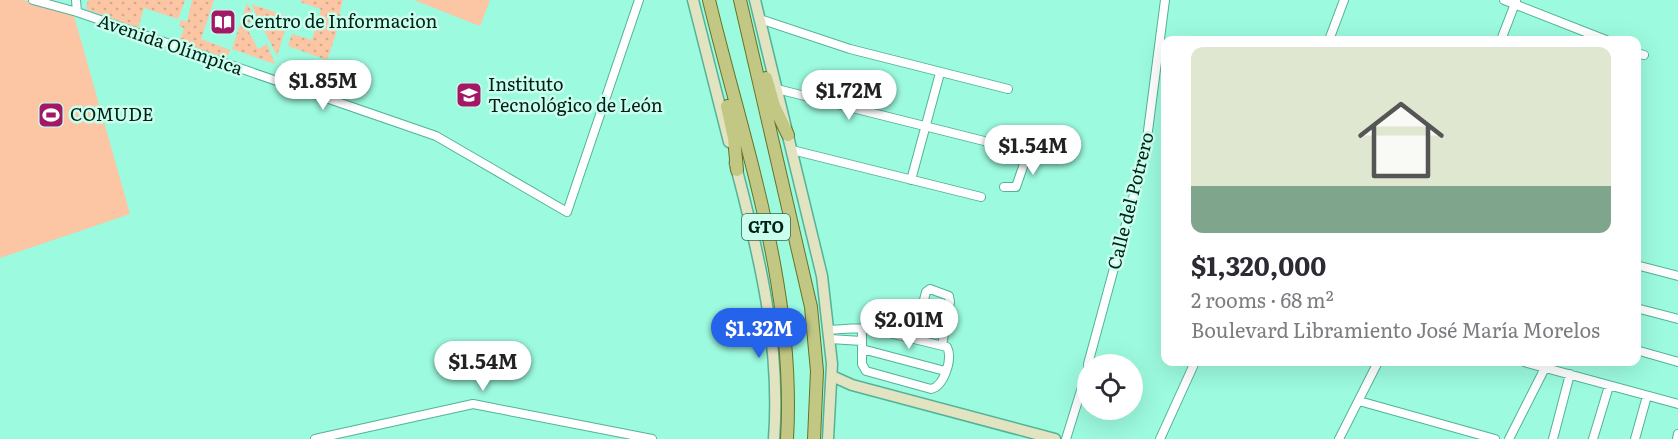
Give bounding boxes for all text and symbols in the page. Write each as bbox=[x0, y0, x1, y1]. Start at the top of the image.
street label: Avenida Olímpica bbox=[94, 6, 247, 81]
library icon: Centro de Informacion bbox=[208, 7, 238, 37]
place label: Centro de Informacion bbox=[242, 7, 438, 34]
pin: $1.85M bbox=[274, 60, 372, 111]
text: $1.85M bbox=[288, 64, 358, 94]
place label: Instituto Tecnológico de León bbox=[488, 70, 663, 118]
pin: $1.72M bbox=[800, 70, 898, 121]
text: $1.72M bbox=[816, 74, 882, 104]
school or university icon: Instituto Tecnológico de León bbox=[454, 80, 484, 110]
icon: home bbox=[1347, 86, 1455, 194]
sports icon: COMUDE bbox=[36, 100, 66, 130]
place label: COMUDE bbox=[70, 100, 153, 127]
pin: $1.54M bbox=[984, 125, 1082, 176]
text: $1.54M bbox=[998, 129, 1068, 159]
street label: Calle del Potrero bbox=[1099, 129, 1160, 272]
road number: GTO bbox=[742, 214, 790, 240]
text: $1,320,000 bbox=[1191, 245, 1326, 284]
text: 2 rooms · 68 m² bbox=[1191, 284, 1334, 314]
pin: $2.01M bbox=[860, 299, 958, 350]
text: $2.01M bbox=[874, 303, 944, 333]
pin: $1.32M bbox=[710, 308, 808, 359]
text: $1.32M bbox=[725, 312, 793, 342]
text: Boulevard Libramiento José María Morelos bbox=[1191, 314, 1600, 344]
pin: $1.54M bbox=[434, 341, 532, 392]
text: $1.54M bbox=[448, 345, 518, 375]
map controls bbox=[1077, 354, 1143, 420]
button: locate bbox=[1077, 354, 1143, 420]

